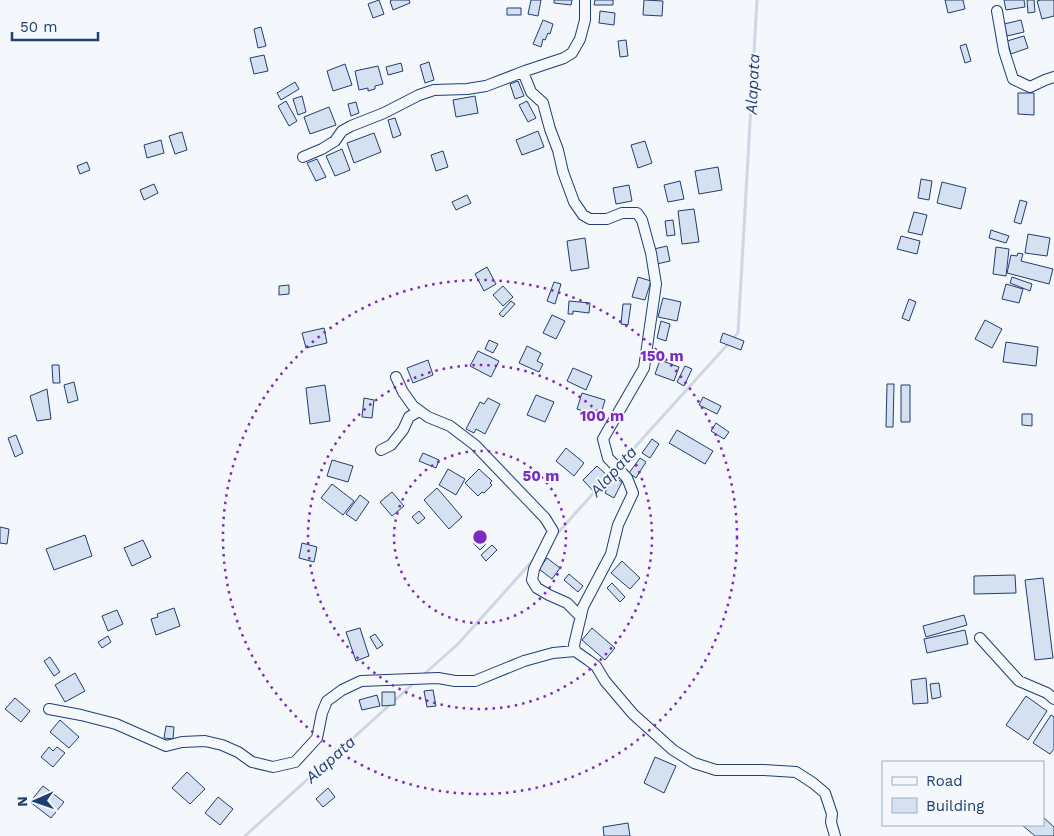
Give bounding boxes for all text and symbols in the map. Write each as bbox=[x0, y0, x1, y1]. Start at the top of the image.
scale bar bbox=[12, 10, 99, 42]
text: 50 m bbox=[20, 18, 57, 36]
water label: Alapata bbox=[741, 53, 764, 116]
text: 150 m bbox=[640, 347, 684, 365]
text: 100 m bbox=[580, 407, 624, 425]
water label: Alapata bbox=[585, 442, 641, 501]
text: 50 m bbox=[523, 467, 559, 485]
centre of rings bbox=[471, 528, 489, 546]
water label: Alapata bbox=[301, 732, 359, 787]
legend bbox=[882, 761, 1044, 826]
text: Road bbox=[926, 772, 963, 790]
north arrow bbox=[10, 776, 60, 826]
text: N bbox=[14, 796, 30, 807]
text: Building bbox=[926, 797, 984, 815]

